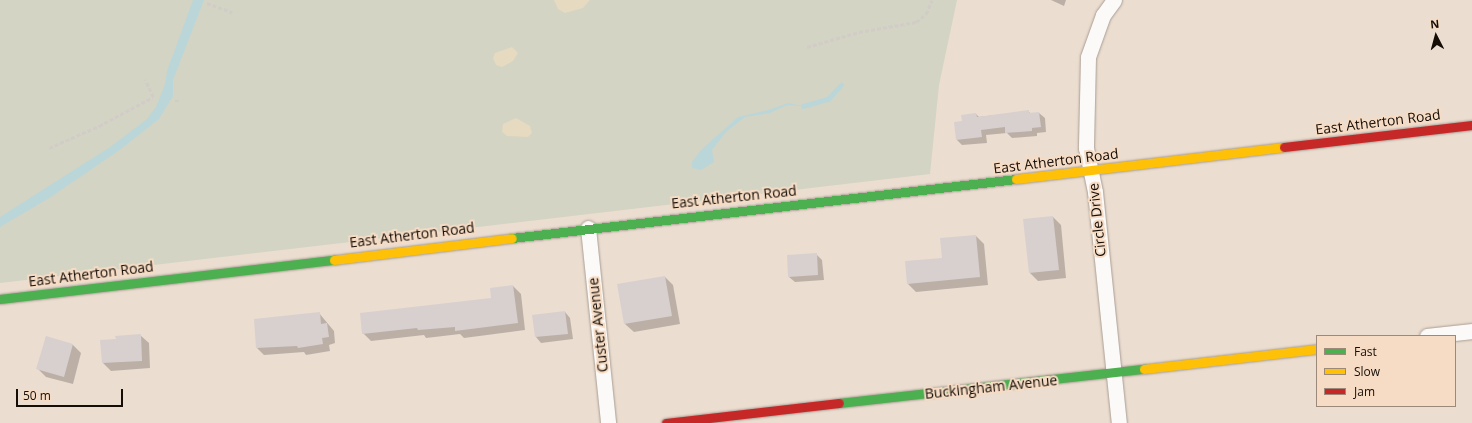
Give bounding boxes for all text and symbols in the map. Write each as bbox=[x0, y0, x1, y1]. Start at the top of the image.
north arrow bbox=[1416, 16, 1456, 56]
text: N bbox=[1429, 16, 1440, 31]
street label: East Atherton Road bbox=[1314, 106, 1442, 138]
street label: East Atherton Road bbox=[992, 145, 1120, 177]
street label: East Atherton Road bbox=[671, 182, 797, 212]
street label: Circle Drive bbox=[1085, 182, 1109, 258]
street label: East Atherton Road bbox=[348, 219, 476, 251]
street label: East Atherton Road bbox=[27, 258, 155, 290]
street label: Custer Avenue bbox=[585, 277, 611, 373]
legend bbox=[1316, 335, 1456, 407]
text: Fast bbox=[1354, 343, 1377, 360]
text: Slow bbox=[1354, 363, 1380, 380]
street label: Buckingham Avenue bbox=[924, 372, 1058, 402]
scale bar bbox=[18, 381, 125, 407]
text: Jam bbox=[1354, 383, 1375, 400]
text: 50 m bbox=[23, 387, 51, 404]

